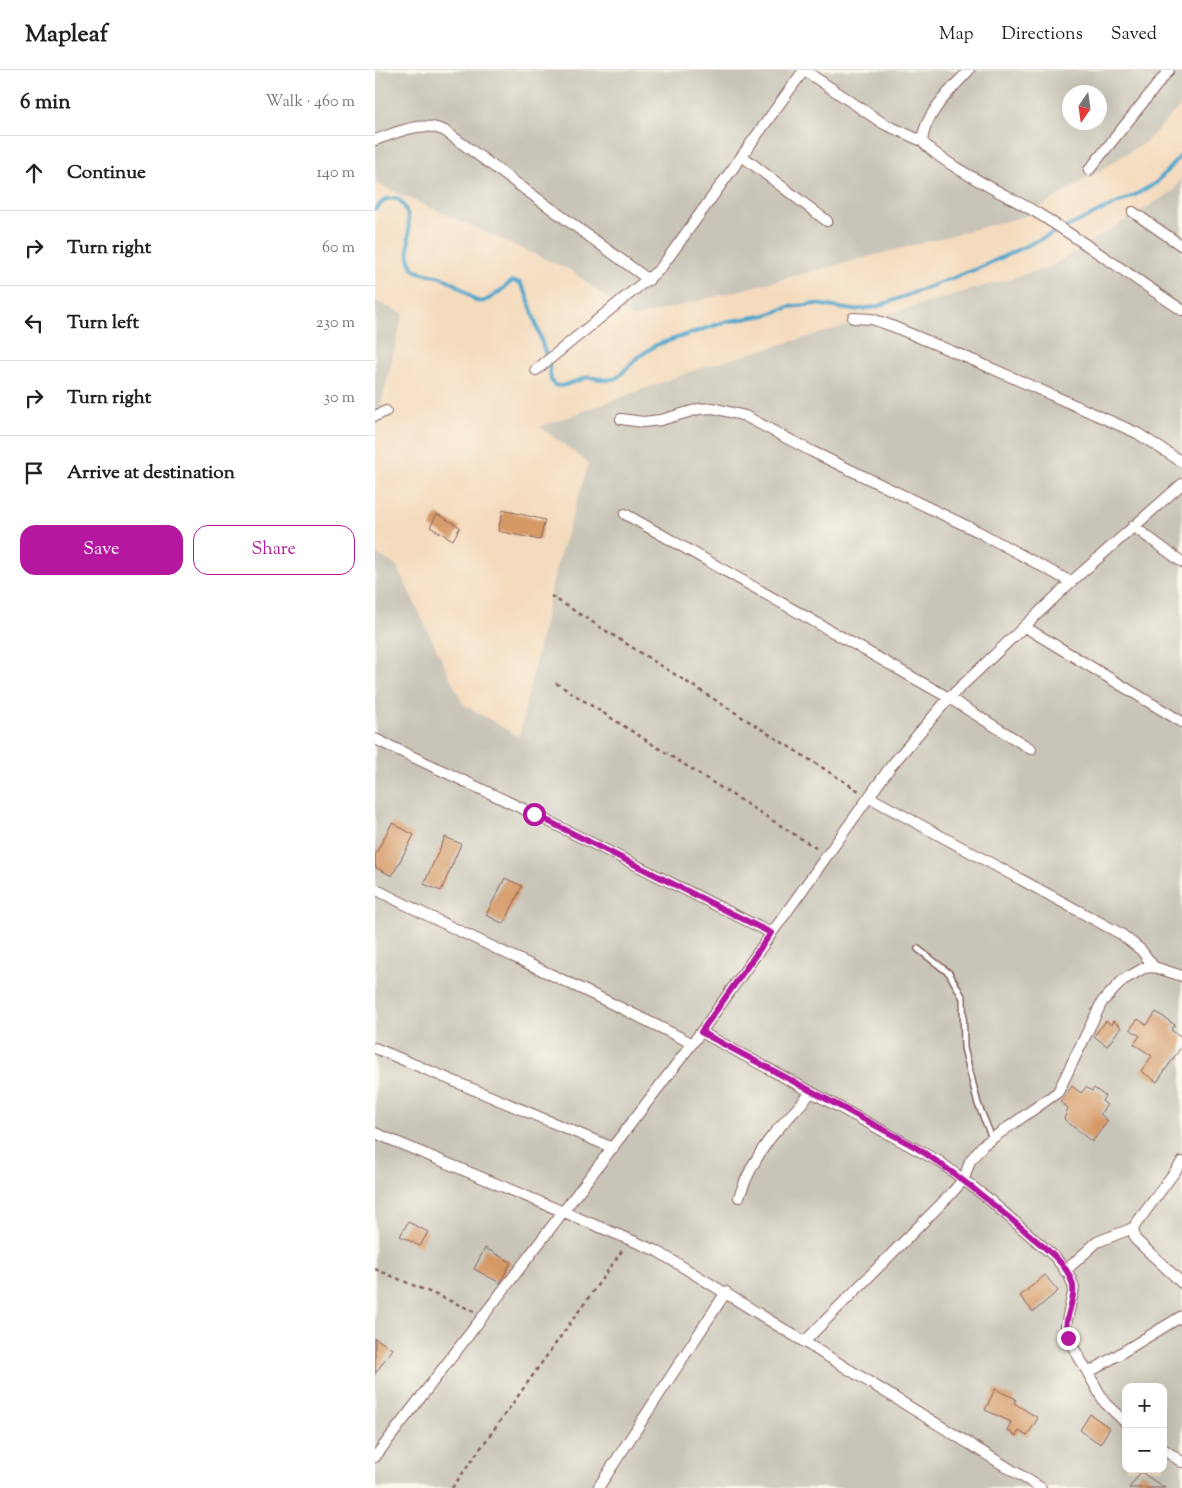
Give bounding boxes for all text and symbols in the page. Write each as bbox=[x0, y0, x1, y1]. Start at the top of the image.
text: Mapleaf bbox=[25, 18, 108, 52]
text: Map bbox=[939, 22, 974, 48]
text: Directions bbox=[1002, 22, 1083, 48]
text: Saved bbox=[1111, 22, 1157, 48]
north arrow bbox=[1062, 85, 1107, 130]
text: 6 min bbox=[20, 88, 71, 118]
text: Walk · 460 m bbox=[266, 91, 355, 114]
icon: ahead bbox=[20, 159, 48, 187]
text: Continue bbox=[67, 160, 146, 187]
text: 140 m bbox=[317, 162, 355, 185]
icon: right bbox=[20, 234, 48, 262]
text: Turn right bbox=[67, 235, 151, 262]
text: 60 m bbox=[322, 237, 355, 260]
icon: left bbox=[20, 309, 48, 337]
text: Turn left bbox=[67, 310, 139, 337]
text: 230 m bbox=[316, 312, 355, 335]
icon: right bbox=[20, 384, 48, 412]
text: Turn right bbox=[67, 385, 151, 412]
text: 30 m bbox=[324, 387, 355, 410]
icon: arrive bbox=[20, 459, 48, 487]
text: Arrive at destination bbox=[67, 460, 235, 487]
button: Save bbox=[20, 525, 183, 575]
button: Share bbox=[193, 525, 355, 575]
route start bbox=[523, 803, 546, 826]
route end bbox=[1057, 1327, 1080, 1350]
map controls bbox=[1122, 1383, 1167, 1473]
button: + bbox=[1122, 1383, 1167, 1428]
button: − bbox=[1122, 1428, 1167, 1473]

